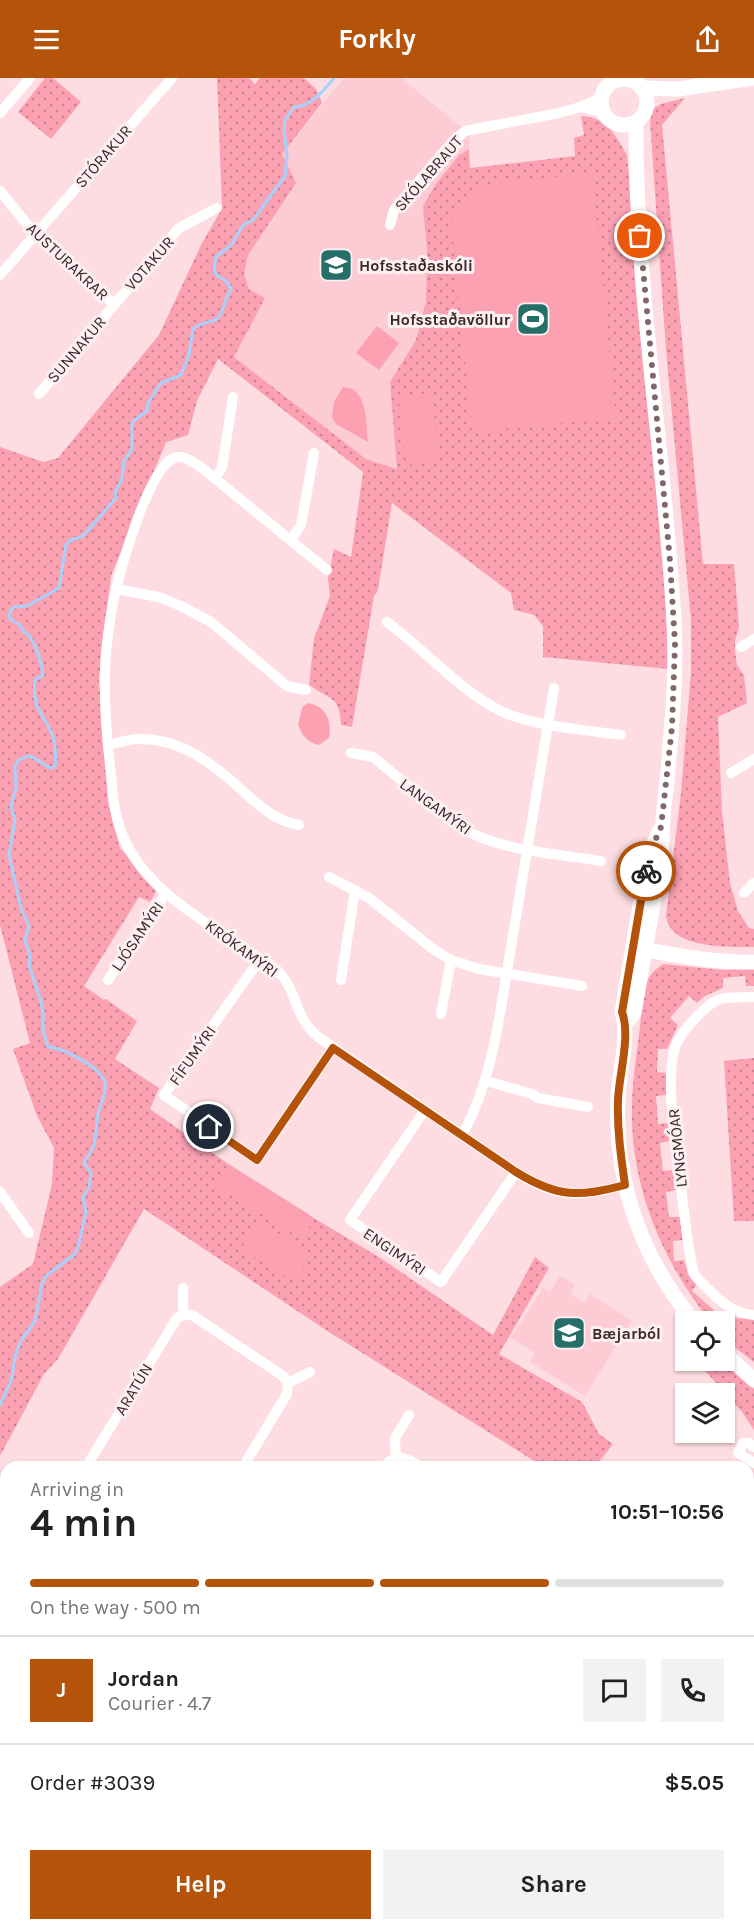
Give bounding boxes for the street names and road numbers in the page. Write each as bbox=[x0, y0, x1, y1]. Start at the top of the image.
street label: STÓRAKUR bbox=[71, 121, 136, 192]
street label: SKÓLABRAUT bbox=[390, 132, 466, 215]
street label: AUSTURAKRAR bbox=[23, 219, 113, 304]
street label: VOTAKUR bbox=[121, 232, 178, 294]
street label: SUNNAKUR bbox=[43, 312, 110, 387]
street label: LANGAMÝRI bbox=[396, 774, 475, 839]
street label: LJÓSAMÝRI bbox=[107, 898, 168, 975]
street label: KRÓKAMÝRI bbox=[202, 916, 282, 981]
street label: FÍFUMÝRI bbox=[165, 1022, 220, 1089]
street label: LYNGMÓAR bbox=[664, 1108, 691, 1188]
street label: ENGIMÝRI bbox=[360, 1224, 430, 1279]
street label: ARATÚN bbox=[111, 1360, 156, 1419]

